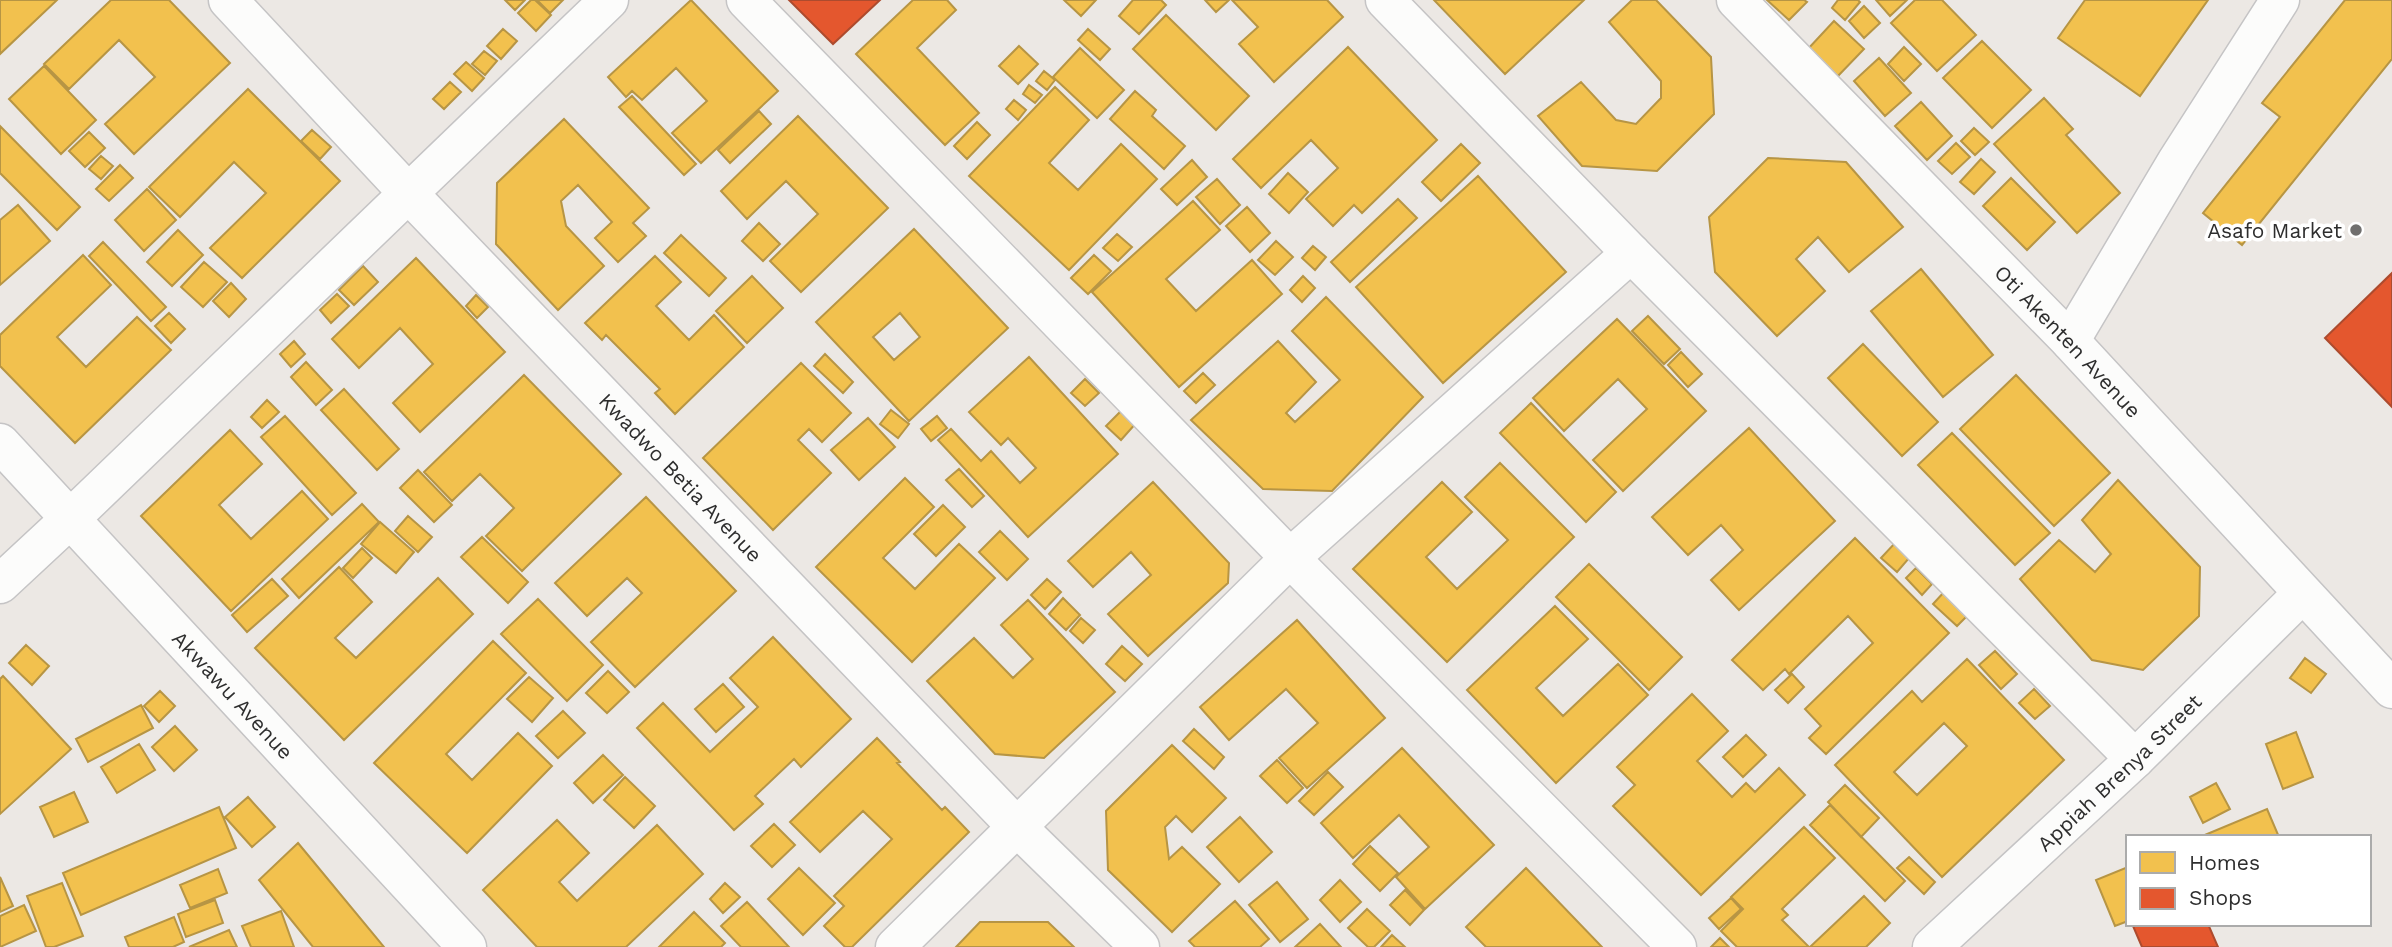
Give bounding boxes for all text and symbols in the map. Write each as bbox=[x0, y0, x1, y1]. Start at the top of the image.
place label: Asafo Market bbox=[2207, 218, 2342, 243]
marker: Asafo Market bbox=[2348, 222, 2364, 238]
street label: Oti Akenten Avenue bbox=[1990, 259, 2147, 422]
street label: Kwadwo Betia Avenue bbox=[594, 388, 768, 567]
street label: Akwawu Avenue bbox=[168, 625, 299, 764]
street label: Appiah Brenya Street bbox=[2032, 688, 2206, 856]
legend bbox=[2126, 835, 2371, 926]
text: Homes bbox=[2189, 850, 2260, 875]
text: Shops bbox=[2189, 885, 2252, 910]

